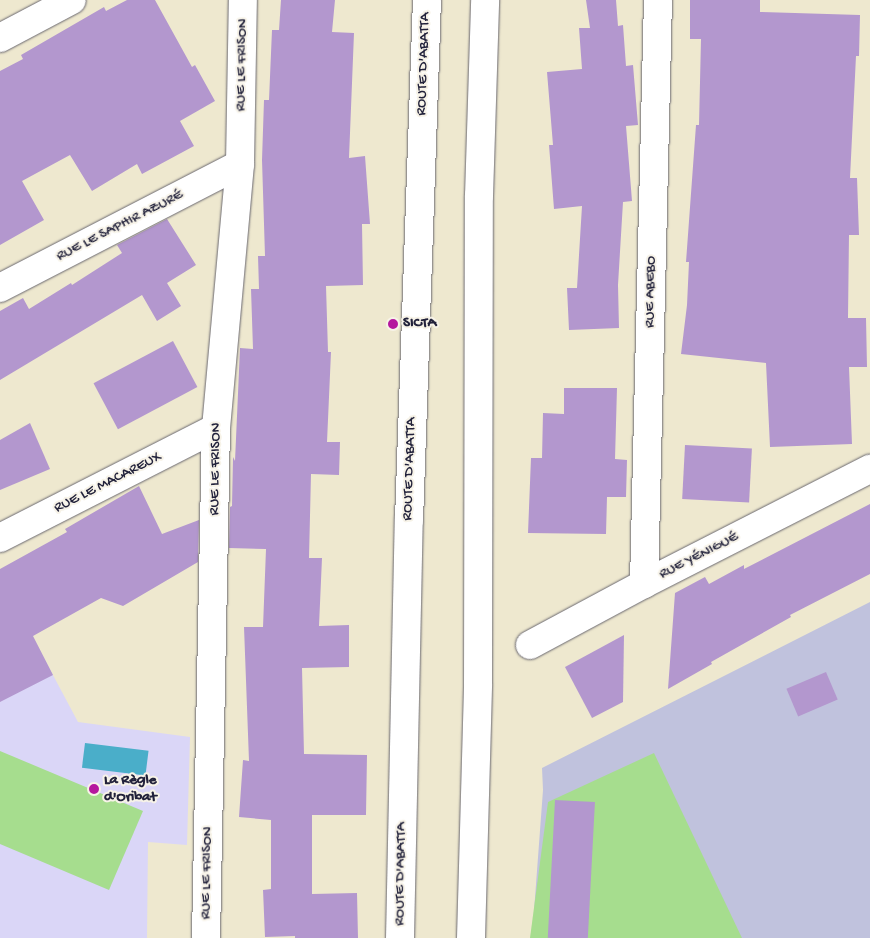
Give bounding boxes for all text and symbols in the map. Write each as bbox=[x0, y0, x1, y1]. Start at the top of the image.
street label: ROUTE D'ABATTA bbox=[413, 12, 435, 116]
street label: RUE LE FRISON bbox=[232, 18, 252, 112]
street label: RUE LE SAPHIR AZURÉ bbox=[54, 186, 186, 266]
street label: RUE ABEBO bbox=[641, 256, 661, 328]
place label: SICTA bbox=[403, 315, 436, 333]
marker: SICTA bbox=[387, 318, 399, 330]
street label: ROUTE D'ABATTA bbox=[399, 417, 421, 521]
street label: RUE LE FRISON bbox=[206, 422, 226, 516]
street label: RUE LE MACAREUX bbox=[51, 448, 165, 518]
street label: RUE YÉNIGUÉ bbox=[656, 528, 742, 584]
place label: La Règle d'Oribat bbox=[104, 771, 157, 806]
marker: La Règle d'Oribat bbox=[88, 783, 100, 795]
street label: ROUTE D'ABATTA bbox=[391, 822, 411, 926]
street label: RUE LE FRISON bbox=[197, 826, 217, 920]

